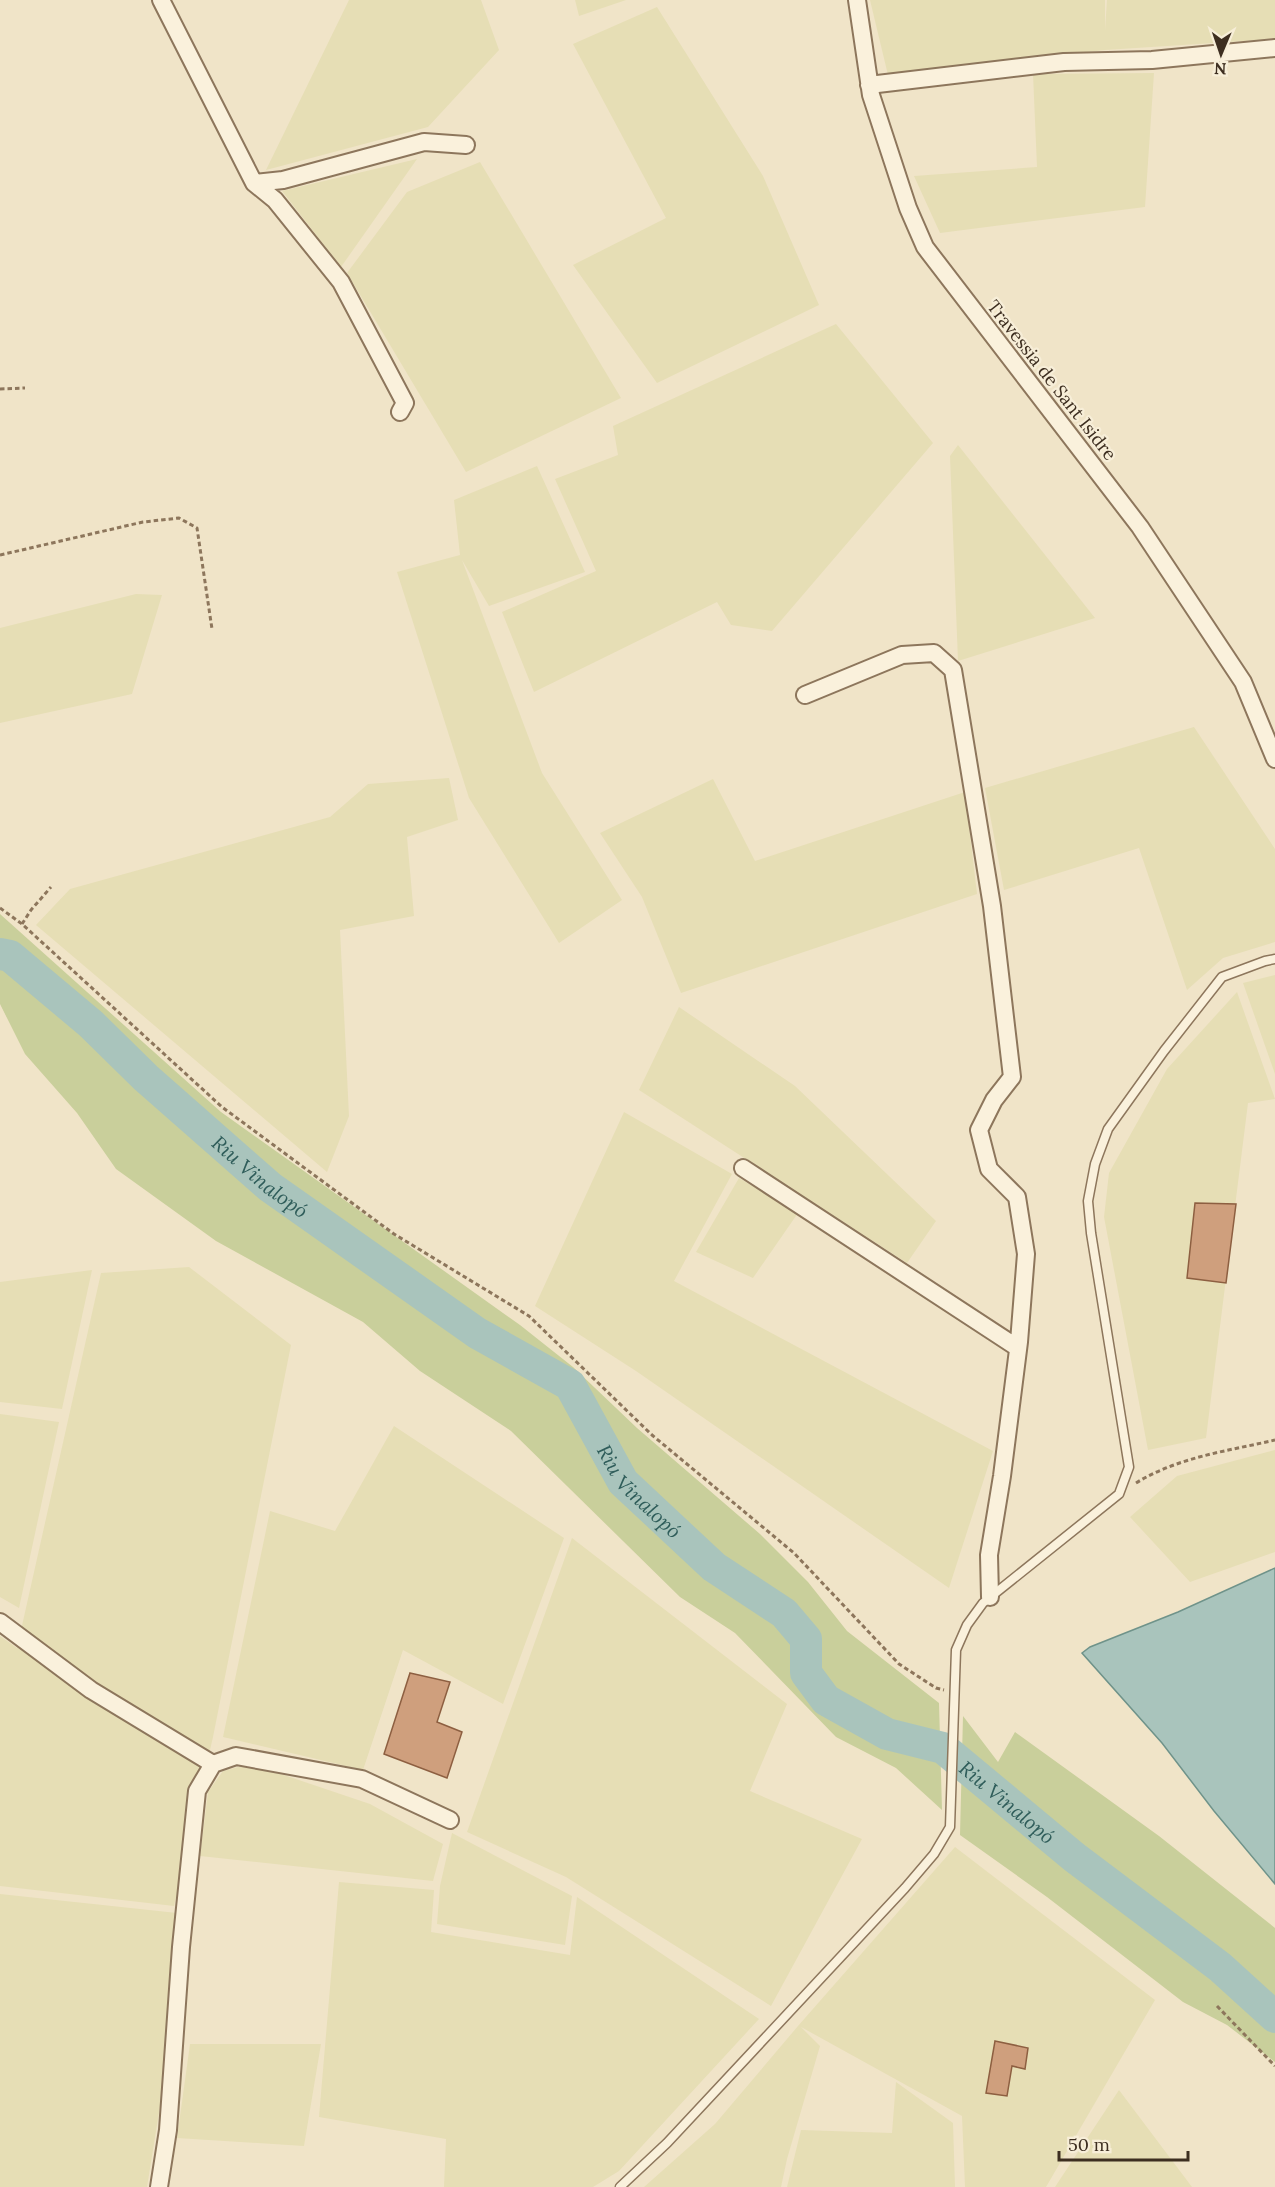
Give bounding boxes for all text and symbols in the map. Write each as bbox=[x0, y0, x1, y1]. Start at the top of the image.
north arrow bbox=[1191, 24, 1251, 84]
text: N bbox=[1214, 59, 1227, 79]
street label: Travessia de Sant Isidre bbox=[982, 295, 1122, 465]
water label: Riu Vinalopó bbox=[207, 1130, 313, 1223]
water label: Riu Vinalopó bbox=[592, 1440, 687, 1543]
water label: Riu Vinalopó bbox=[955, 1755, 1060, 1849]
scale bar bbox=[1059, 2124, 1188, 2162]
text: 50 m bbox=[1068, 2133, 1110, 2156]

